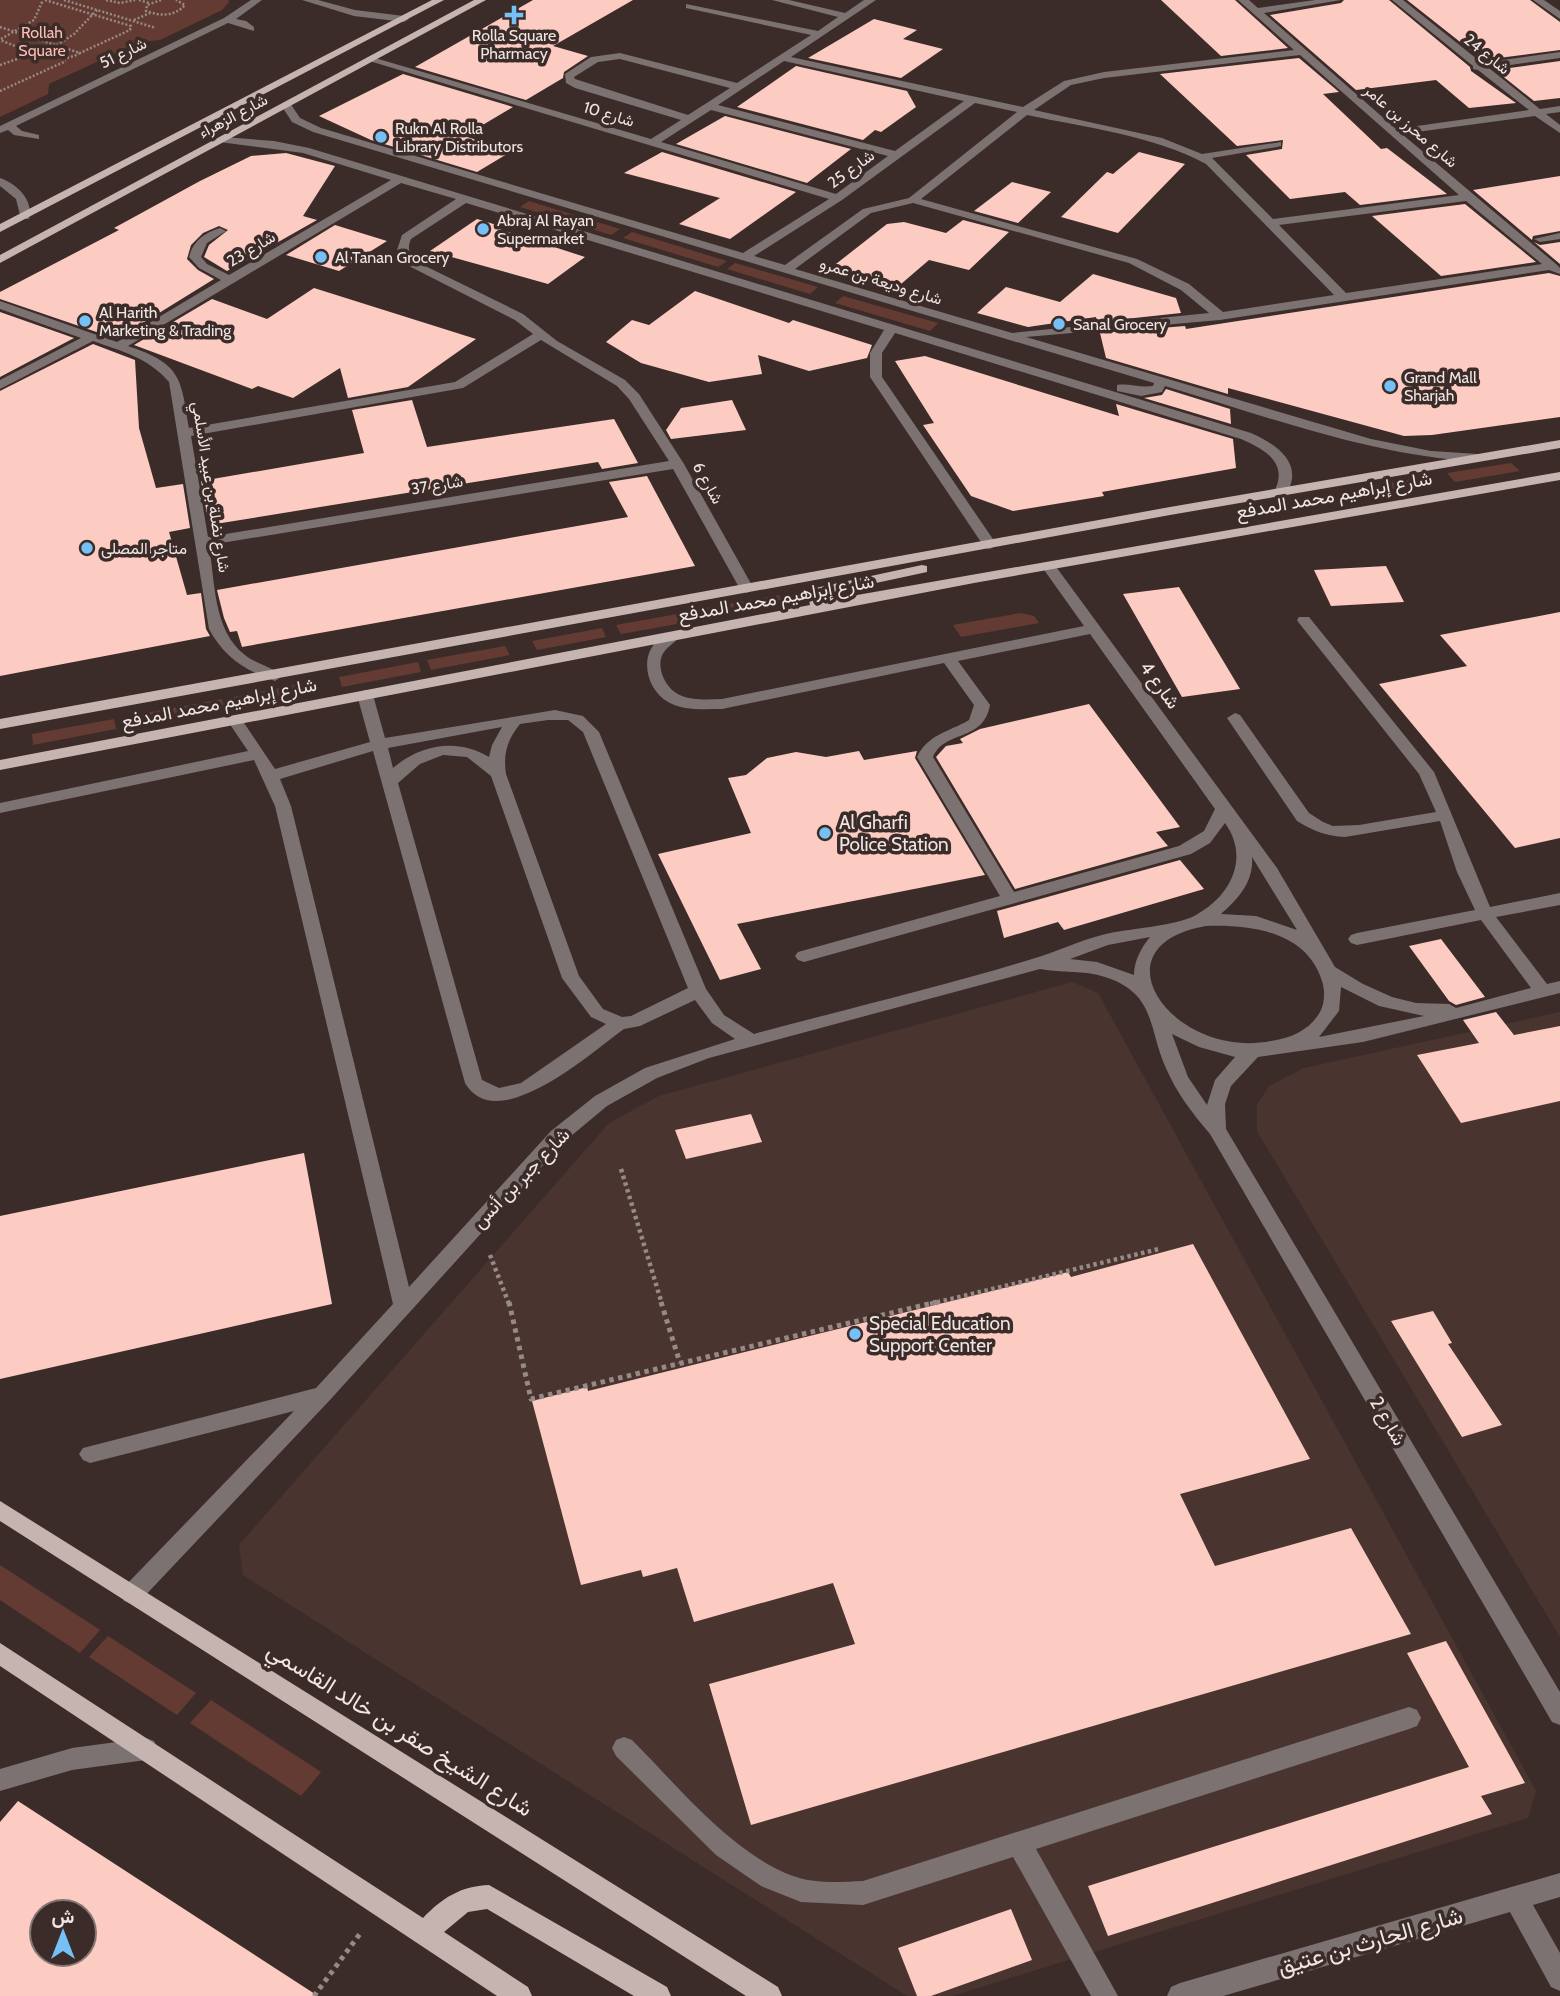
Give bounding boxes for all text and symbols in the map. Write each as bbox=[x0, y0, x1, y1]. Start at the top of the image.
marker: Rolla Square Pharmacy bbox=[506, 7, 522, 23]
park label: Rollah Square bbox=[18, 23, 66, 60]
place label: Rolla Square Pharmacy bbox=[472, 26, 556, 63]
street label: شارع 24 bbox=[1459, 30, 1514, 80]
street label: شارع 51 bbox=[97, 34, 150, 74]
street label: شارع محرز بن عامر bbox=[1358, 80, 1462, 173]
street label: شارع الزهراء bbox=[195, 90, 272, 144]
street label: شارع 10 bbox=[581, 97, 637, 133]
place label: Rukn Al Rolla Library Distributors bbox=[395, 119, 523, 156]
marker: Rukn Al Rolla Library Distributors bbox=[373, 129, 389, 145]
street label: شارع 25 bbox=[824, 146, 879, 194]
place label: Abraj Al Rayan Supermarket bbox=[497, 211, 594, 248]
marker: Abraj Al Rayan Supermarket bbox=[475, 221, 491, 237]
street label: شارع 23 bbox=[223, 227, 280, 272]
place label: Al Tanan Grocery bbox=[335, 248, 449, 267]
marker: Al Tanan Grocery bbox=[313, 249, 329, 265]
street label: شارع وديعة بن عمرو bbox=[817, 253, 945, 311]
place label: Al Harith Marketing & Trading bbox=[99, 303, 232, 340]
marker: Al Harith Marketing & Trading bbox=[77, 313, 93, 329]
place label: Sanal Grocery bbox=[1073, 315, 1167, 334]
marker: Sanal Grocery bbox=[1051, 316, 1067, 332]
place label: Grand Mall Sharjah bbox=[1404, 368, 1477, 405]
marker: Grand Mall Sharjah bbox=[1382, 378, 1398, 394]
street label: شارع نضلة بن عبيد الأسلمي bbox=[184, 400, 234, 575]
street label: شارع 6 bbox=[687, 459, 727, 508]
street label: شارع إبراهيم محمد المدفع bbox=[1234, 466, 1434, 526]
street label: شارع 37 bbox=[410, 472, 465, 500]
place label: متاجر المصلى bbox=[101, 539, 187, 559]
marker: متاجر المصلى bbox=[79, 540, 95, 556]
street label: شارع إبراهيم محمد المدفع bbox=[676, 569, 876, 629]
street label: شارع 4 bbox=[1134, 657, 1185, 714]
street label: شارع إبراهيم محمد المدفع bbox=[119, 673, 319, 735]
place label: Al Gharfi Police Station bbox=[839, 811, 949, 856]
marker: Al Gharfi Police Station bbox=[817, 825, 833, 841]
street label: شارع جبر بن أنس bbox=[467, 1123, 575, 1234]
place label: Special Education Support Center bbox=[869, 1312, 1011, 1357]
marker: Special Education Support Center bbox=[847, 1326, 863, 1342]
street label: شارع 2 bbox=[1364, 1393, 1411, 1450]
street label: شارع الشيخ صقر بن خالد القاسمي bbox=[259, 1635, 538, 1827]
north arrow bbox=[28, 1898, 98, 1968]
street label: شارع الحارث بن عتيق bbox=[1274, 1901, 1466, 1983]
text: ش bbox=[52, 1905, 75, 1928]

